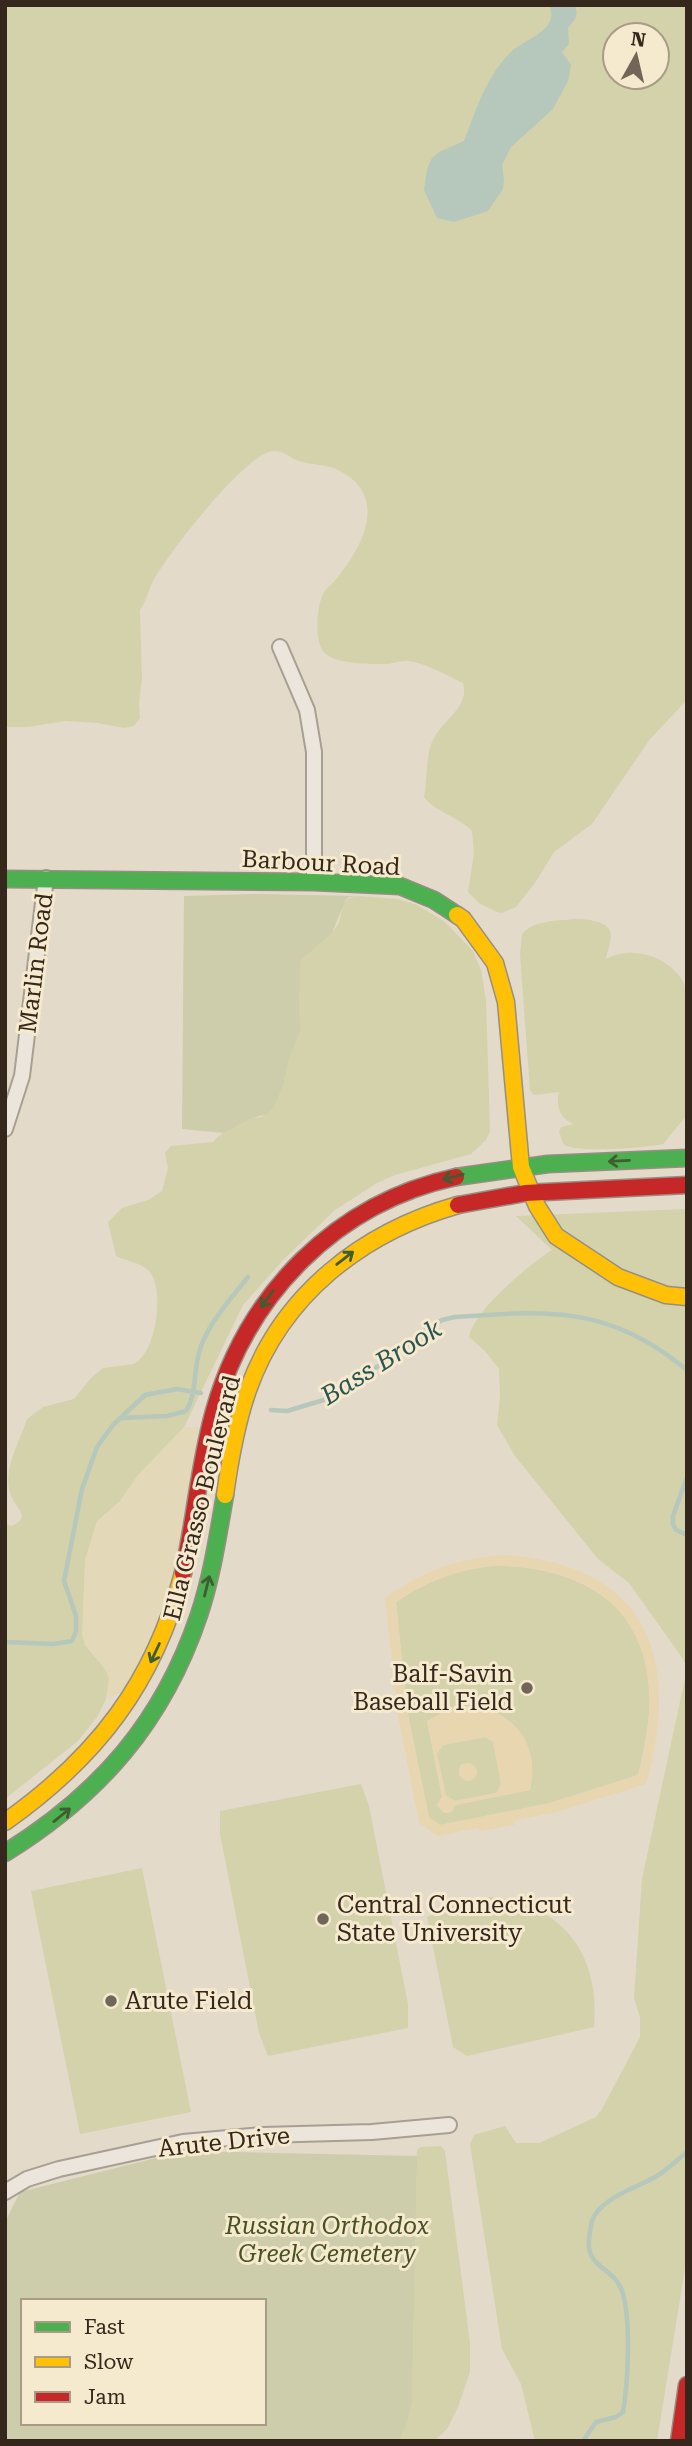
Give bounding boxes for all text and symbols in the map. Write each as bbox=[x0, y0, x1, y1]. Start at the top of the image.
north arrow bbox=[601, 21, 671, 91]
text: N bbox=[629, 27, 648, 52]
street label: Barbour Road bbox=[241, 845, 401, 881]
street label: Marlin Road bbox=[14, 891, 58, 1035]
one-way arrow bbox=[607, 1155, 630, 1168]
one-way arrow bbox=[442, 1171, 465, 1184]
one-way arrow bbox=[336, 1251, 354, 1266]
one-way arrow bbox=[259, 1289, 274, 1308]
water label: Bass Brook bbox=[314, 1313, 448, 1411]
street label: Ella Grasso Boulevard bbox=[158, 1372, 246, 1624]
one-way arrow bbox=[201, 1575, 214, 1598]
one-way arrow bbox=[148, 1642, 161, 1663]
place label: Balf-Savin Baseball Field bbox=[353, 1660, 513, 1716]
marker: Balf-Savin Baseball Field bbox=[519, 1680, 535, 1696]
one-way arrow bbox=[52, 1807, 70, 1823]
place label: Central Connecticut State University bbox=[337, 1891, 572, 1947]
marker: Central Connecticut State University bbox=[315, 1911, 331, 1927]
place label: Arute Field bbox=[125, 1987, 252, 2015]
marker: Arute Field bbox=[103, 1993, 119, 2009]
street label: Arute Drive bbox=[157, 2121, 291, 2163]
park label: Russian Orthodox Greek Cemetery bbox=[224, 2212, 429, 2268]
legend bbox=[21, 2299, 266, 2425]
text: Fast bbox=[84, 2315, 125, 2339]
text: Slow bbox=[84, 2350, 134, 2374]
text: Jam bbox=[84, 2385, 126, 2409]

